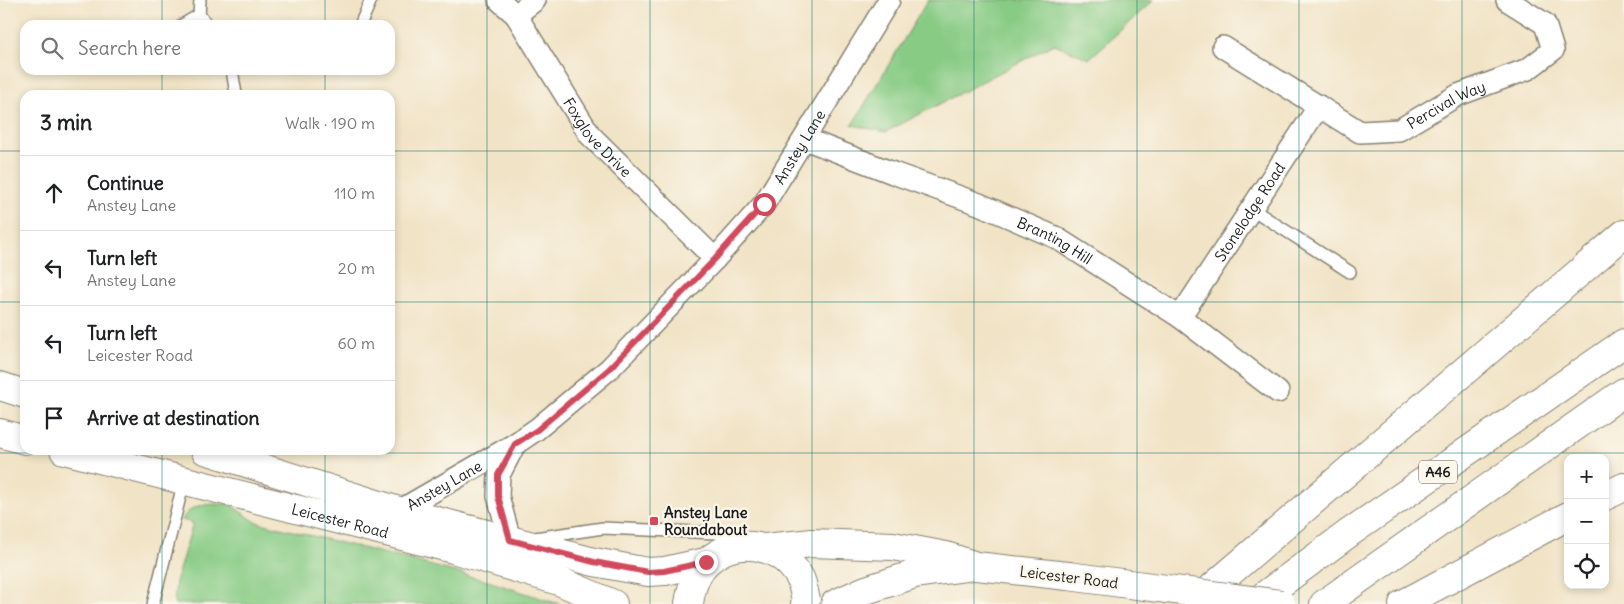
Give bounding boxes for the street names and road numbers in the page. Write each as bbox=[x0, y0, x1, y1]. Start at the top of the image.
street label: Percival Way bbox=[1403, 76, 1488, 133]
street label: Foxglove Drive bbox=[560, 94, 636, 181]
street label: Anstey Lane bbox=[769, 106, 829, 187]
street label: Stonelodge Road bbox=[1210, 159, 1289, 265]
street label: Branting Hill bbox=[1014, 212, 1096, 268]
street label: Anstey Lane bbox=[403, 456, 485, 514]
road number: A46 bbox=[1419, 461, 1457, 484]
street label: Leicester Road bbox=[290, 499, 391, 542]
street label: Leicester Road bbox=[1019, 562, 1120, 592]

